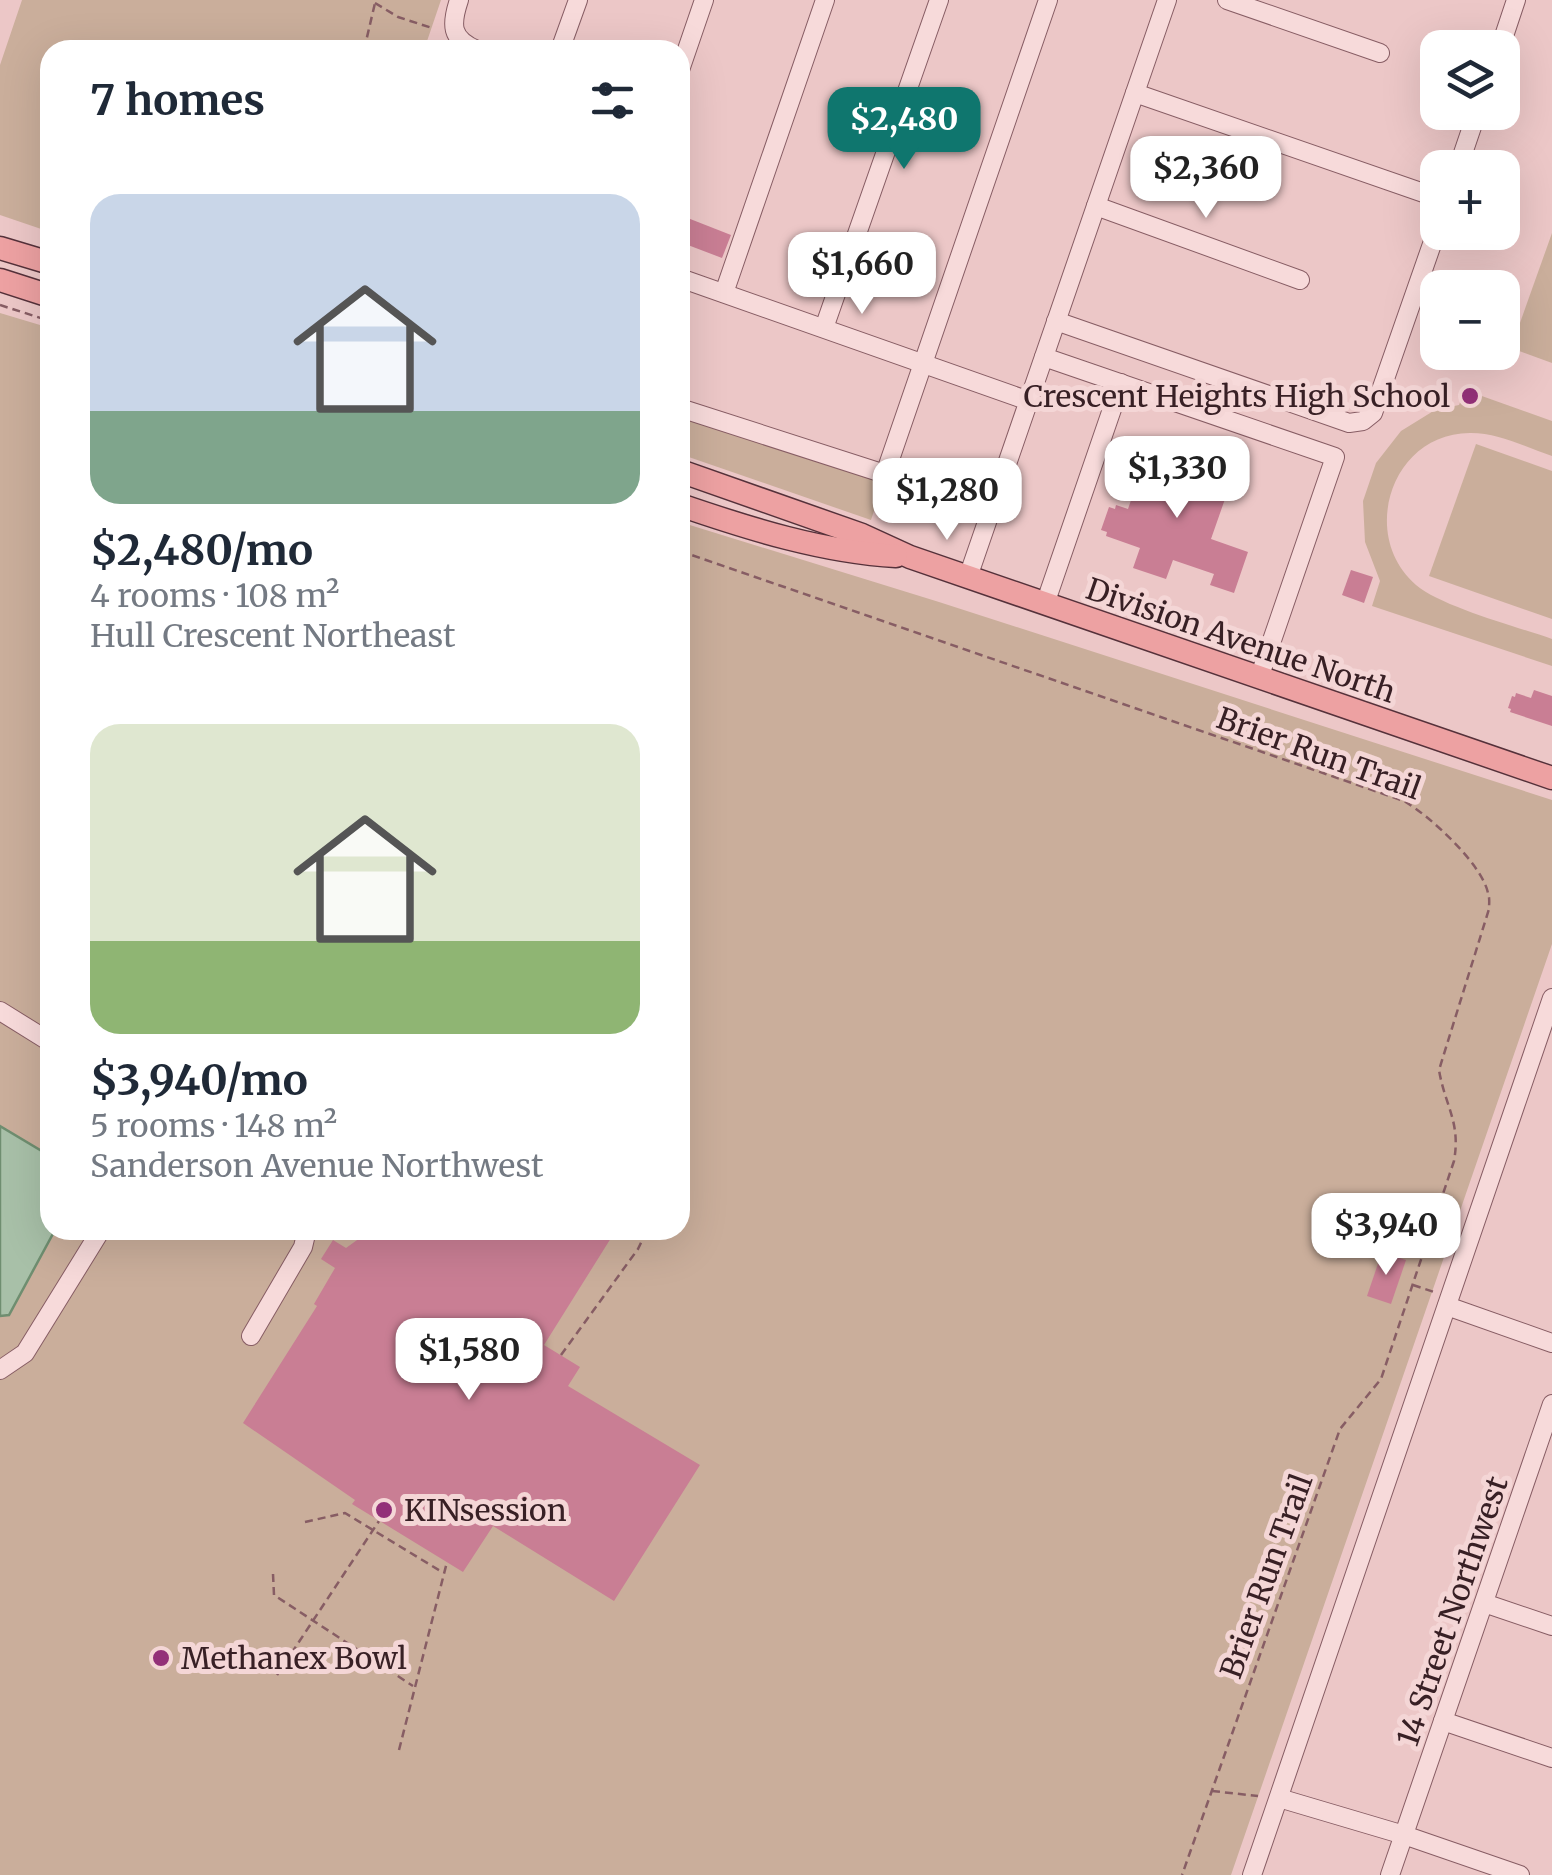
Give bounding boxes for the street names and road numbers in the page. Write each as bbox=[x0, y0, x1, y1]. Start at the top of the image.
street label: Division Avenue North bbox=[1081, 569, 1401, 711]
street label: Brier Run Trail bbox=[1212, 698, 1426, 808]
street label: Brier Run Trail bbox=[1211, 1469, 1321, 1683]
street label: 14 Street Northwest bbox=[1388, 1471, 1516, 1751]

